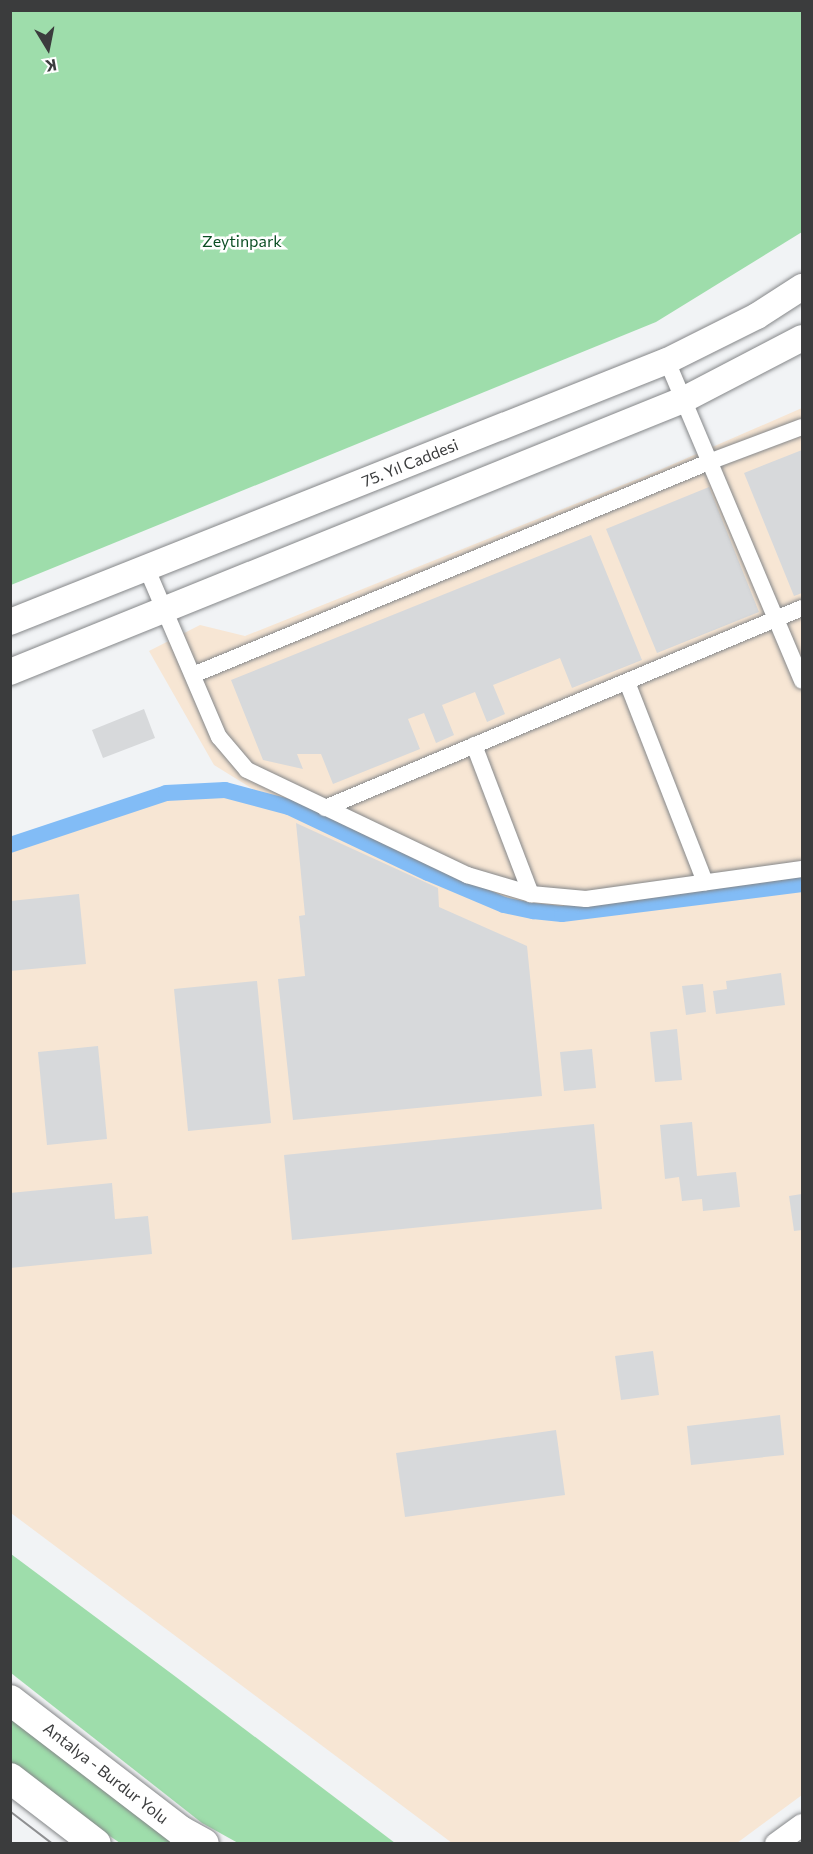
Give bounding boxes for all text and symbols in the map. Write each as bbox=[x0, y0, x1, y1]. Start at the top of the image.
north arrow bbox=[18, 18, 78, 78]
text: K bbox=[44, 56, 58, 77]
park label: Zeytinpark bbox=[202, 231, 282, 251]
street label: 75. Yıl Caddesi bbox=[359, 435, 461, 491]
street label: Antalya - Burdur Yolu bbox=[40, 1718, 172, 1828]

